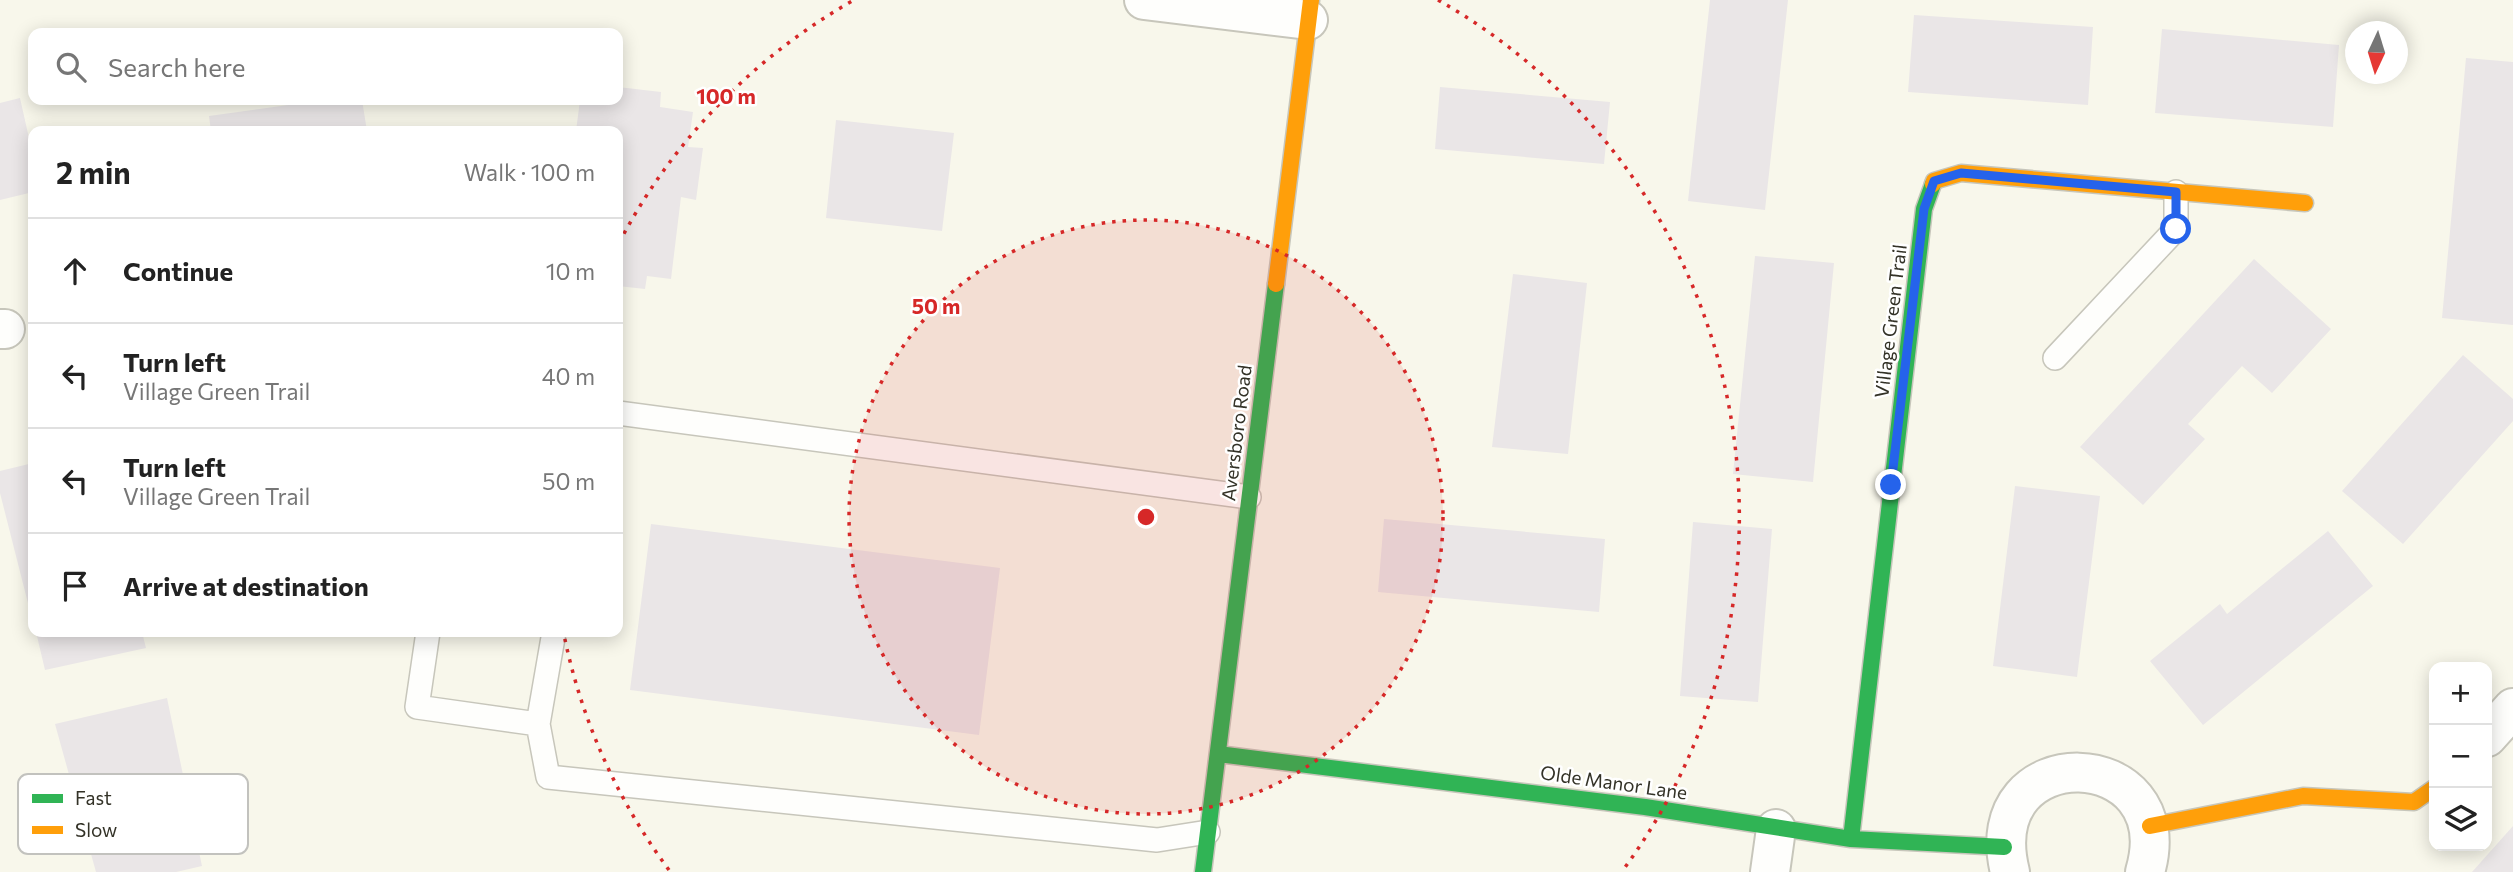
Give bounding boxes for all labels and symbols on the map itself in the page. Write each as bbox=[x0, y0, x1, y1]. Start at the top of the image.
north arrow bbox=[2345, 21, 2408, 84]
text: 100 m bbox=[696, 83, 756, 108]
route start bbox=[2160, 213, 2191, 244]
street label: Village Green Trail bbox=[1869, 243, 1911, 399]
text: 50 m bbox=[912, 293, 960, 318]
street label: Aversboro Road bbox=[1216, 364, 1256, 502]
route end bbox=[1875, 469, 1906, 500]
centre of rings bbox=[1134, 505, 1158, 529]
street label: Olde Manor Lane bbox=[1539, 760, 1689, 804]
legend bbox=[18, 774, 248, 854]
text: Fast bbox=[75, 786, 112, 809]
text: Slow bbox=[75, 818, 117, 841]

